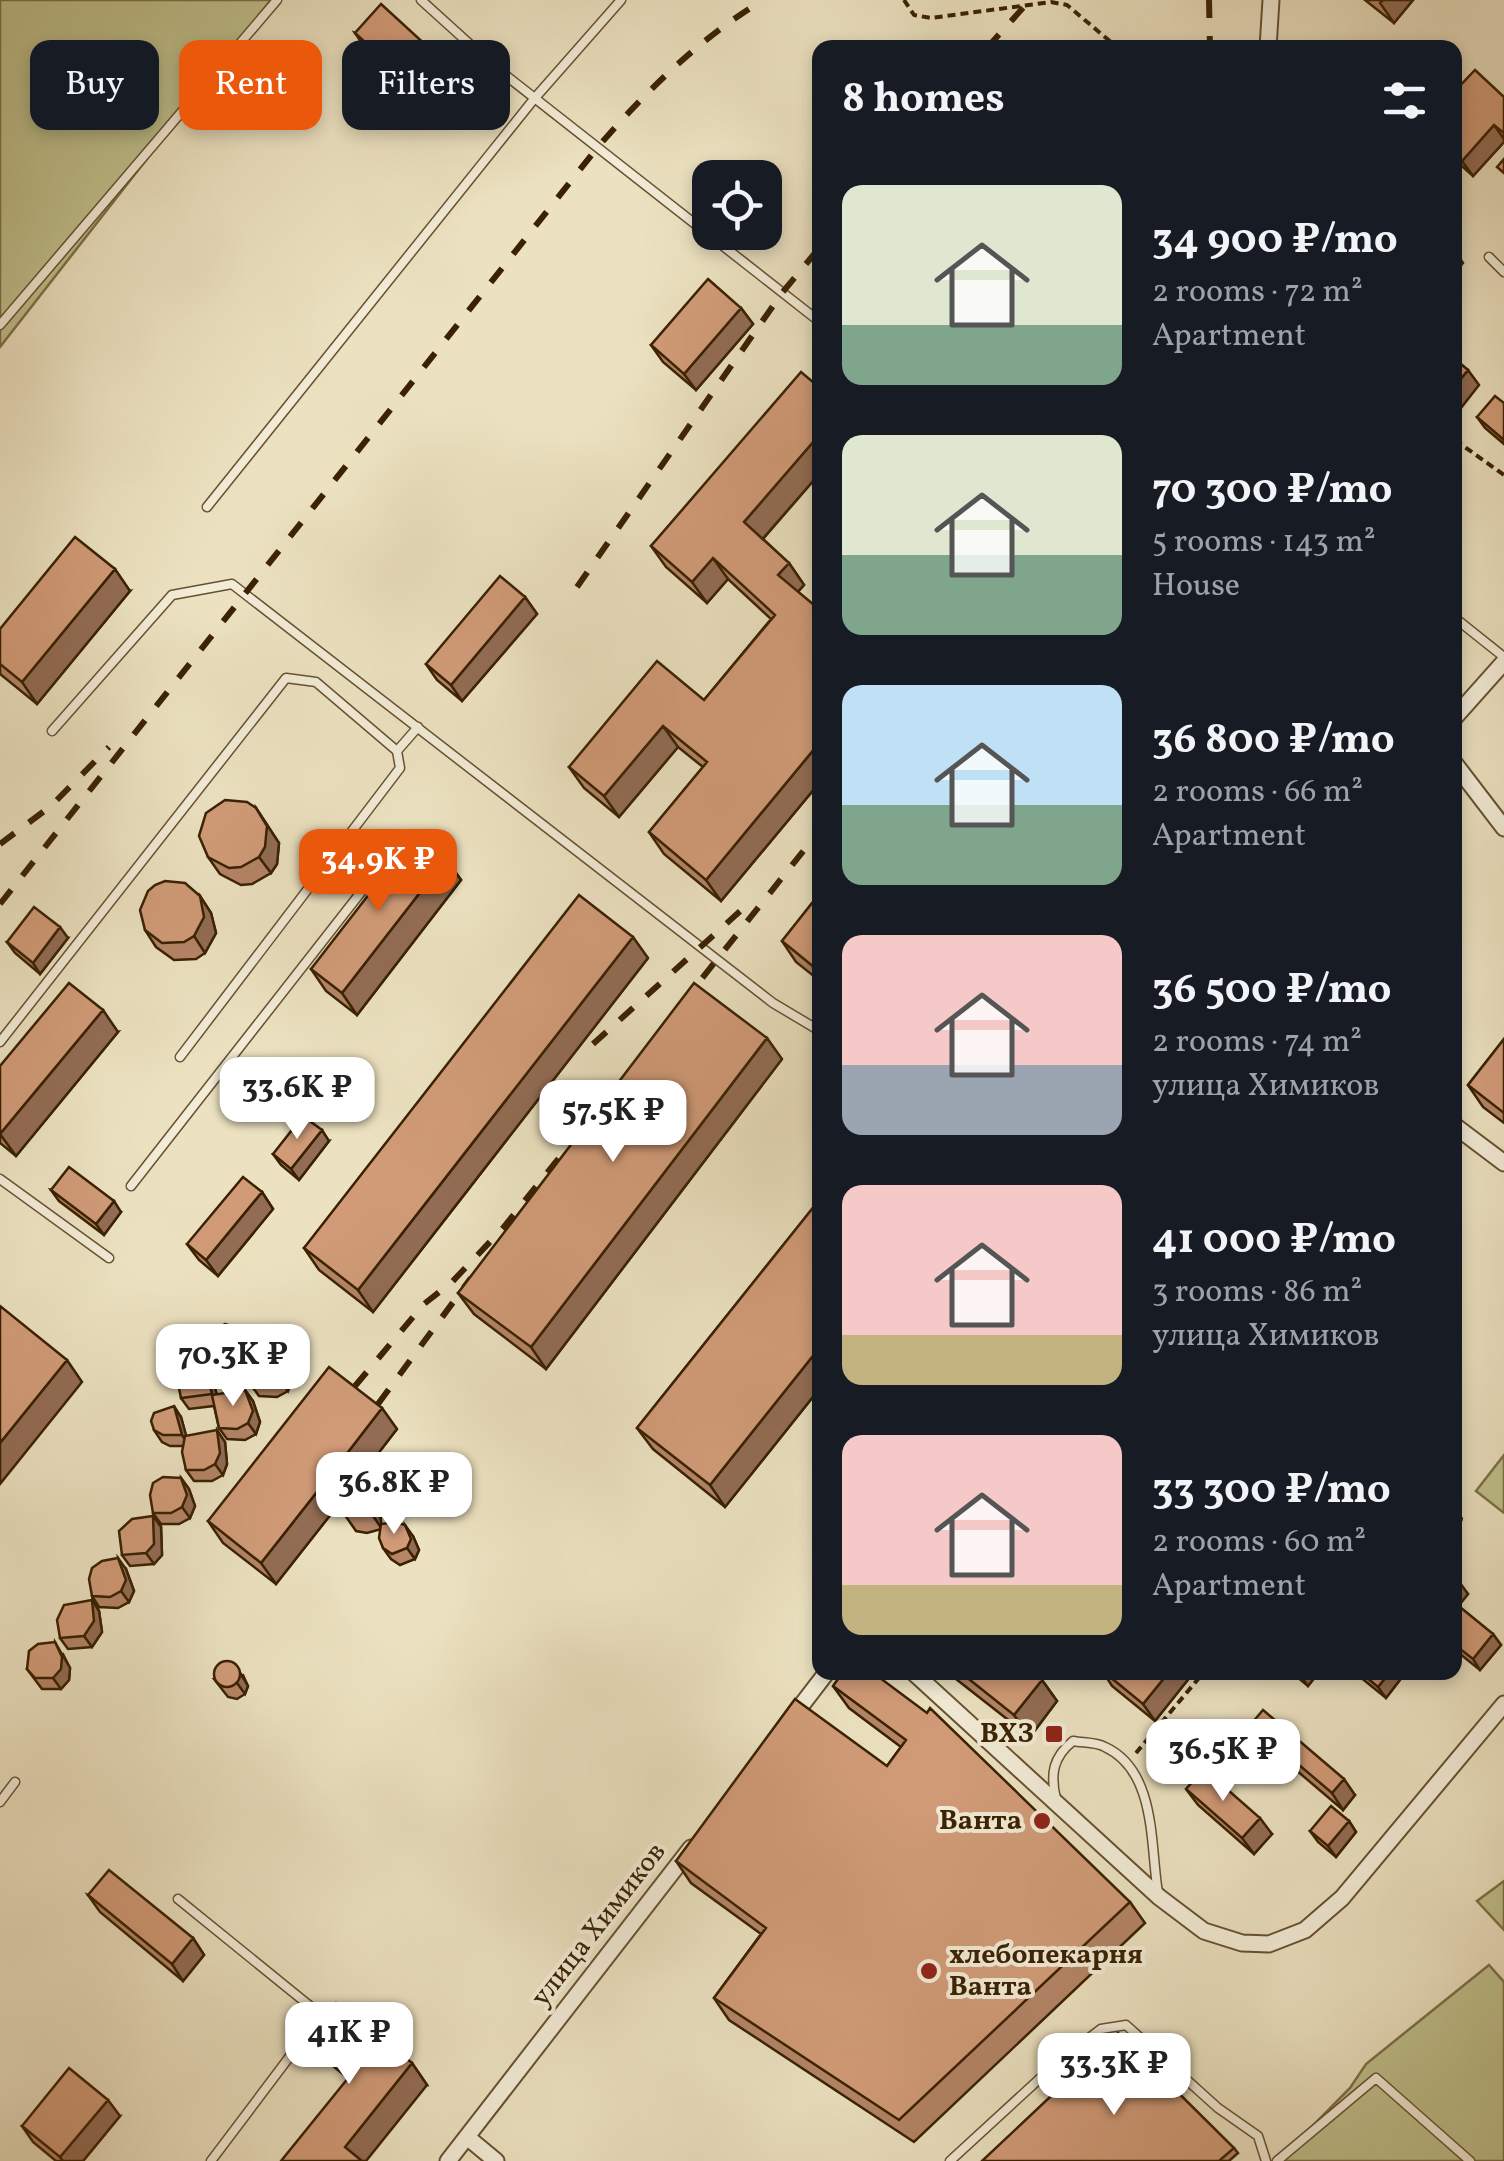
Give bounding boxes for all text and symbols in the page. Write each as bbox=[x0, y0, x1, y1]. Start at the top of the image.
chip: Buy bbox=[30, 40, 159, 130]
chip: Rent bbox=[179, 40, 322, 130]
chip: Filters bbox=[342, 40, 510, 130]
text: 8 homes bbox=[842, 71, 1005, 130]
icon: filters bbox=[1377, 73, 1432, 128]
map controls bbox=[692, 160, 782, 250]
button: locate bbox=[692, 160, 782, 250]
text: 34 900 ₽/mo bbox=[1152, 212, 1398, 271]
icon: home bbox=[922, 225, 1042, 345]
text: 2 rooms · 72 m² bbox=[1152, 271, 1363, 315]
text: Apartment bbox=[1152, 315, 1306, 359]
text: 70 300 ₽/mo bbox=[1152, 462, 1393, 521]
icon: home bbox=[922, 475, 1042, 595]
text: 5 rooms · 143 m² bbox=[1152, 521, 1376, 565]
text: House bbox=[1152, 565, 1240, 609]
text: 36 800 ₽/mo bbox=[1152, 712, 1395, 771]
icon: home bbox=[922, 725, 1042, 845]
text: 2 rooms · 66 m² bbox=[1152, 771, 1363, 815]
text: Apartment bbox=[1152, 815, 1306, 859]
pin: 34.9K ₽ bbox=[286, 829, 470, 914]
text: 34.9K ₽ bbox=[321, 839, 435, 883]
text: 36 500 ₽/mo bbox=[1152, 962, 1392, 1021]
icon: home bbox=[922, 975, 1042, 1095]
text: 2 rooms · 74 m² bbox=[1152, 1021, 1362, 1065]
pin: 33.6K ₽ bbox=[205, 1057, 389, 1142]
text: улица Химиков bbox=[1152, 1065, 1380, 1109]
text: 33.6K ₽ bbox=[242, 1067, 352, 1111]
pin: 57.5K ₽ bbox=[521, 1080, 705, 1165]
text: 57.5K ₽ bbox=[561, 1090, 665, 1134]
text: 41 000 ₽/mo bbox=[1152, 1212, 1396, 1271]
icon: home bbox=[922, 1225, 1042, 1345]
text: 3 rooms · 86 m² bbox=[1152, 1271, 1362, 1315]
text: улица Химиков bbox=[1152, 1315, 1380, 1359]
pin: 70.3K ₽ bbox=[141, 1324, 325, 1409]
text: 70.3K ₽ bbox=[178, 1334, 288, 1378]
pin: 36.8K ₽ bbox=[302, 1452, 486, 1537]
text: 36.8K ₽ bbox=[338, 1462, 450, 1506]
text: 33 300 ₽/mo bbox=[1152, 1462, 1391, 1521]
icon: home bbox=[922, 1475, 1042, 1595]
text: 2 rooms · 60 m² bbox=[1152, 1521, 1366, 1565]
text: Apartment bbox=[1152, 1565, 1306, 1609]
place label: ВХЗ bbox=[980, 1715, 1034, 1754]
pin: 36.5K ₽ bbox=[1131, 1719, 1315, 1804]
marker: ВХЗ bbox=[1043, 1723, 1065, 1745]
text: 36.5K ₽ bbox=[1168, 1729, 1278, 1773]
place label: Ванта bbox=[939, 1802, 1022, 1841]
marker: Ванта bbox=[1031, 1810, 1053, 1832]
street label: улица Химиков bbox=[522, 1835, 676, 2015]
place label: хлебопекарня Ванта bbox=[949, 1936, 1143, 2007]
marker: хлебопекарня Ванта bbox=[918, 1960, 940, 1982]
pin: 41K ₽ bbox=[279, 2002, 419, 2087]
text: 41K ₽ bbox=[307, 2012, 391, 2056]
pin: 33.3K ₽ bbox=[1022, 2033, 1206, 2118]
text: 33.3K ₽ bbox=[1060, 2043, 1168, 2087]

